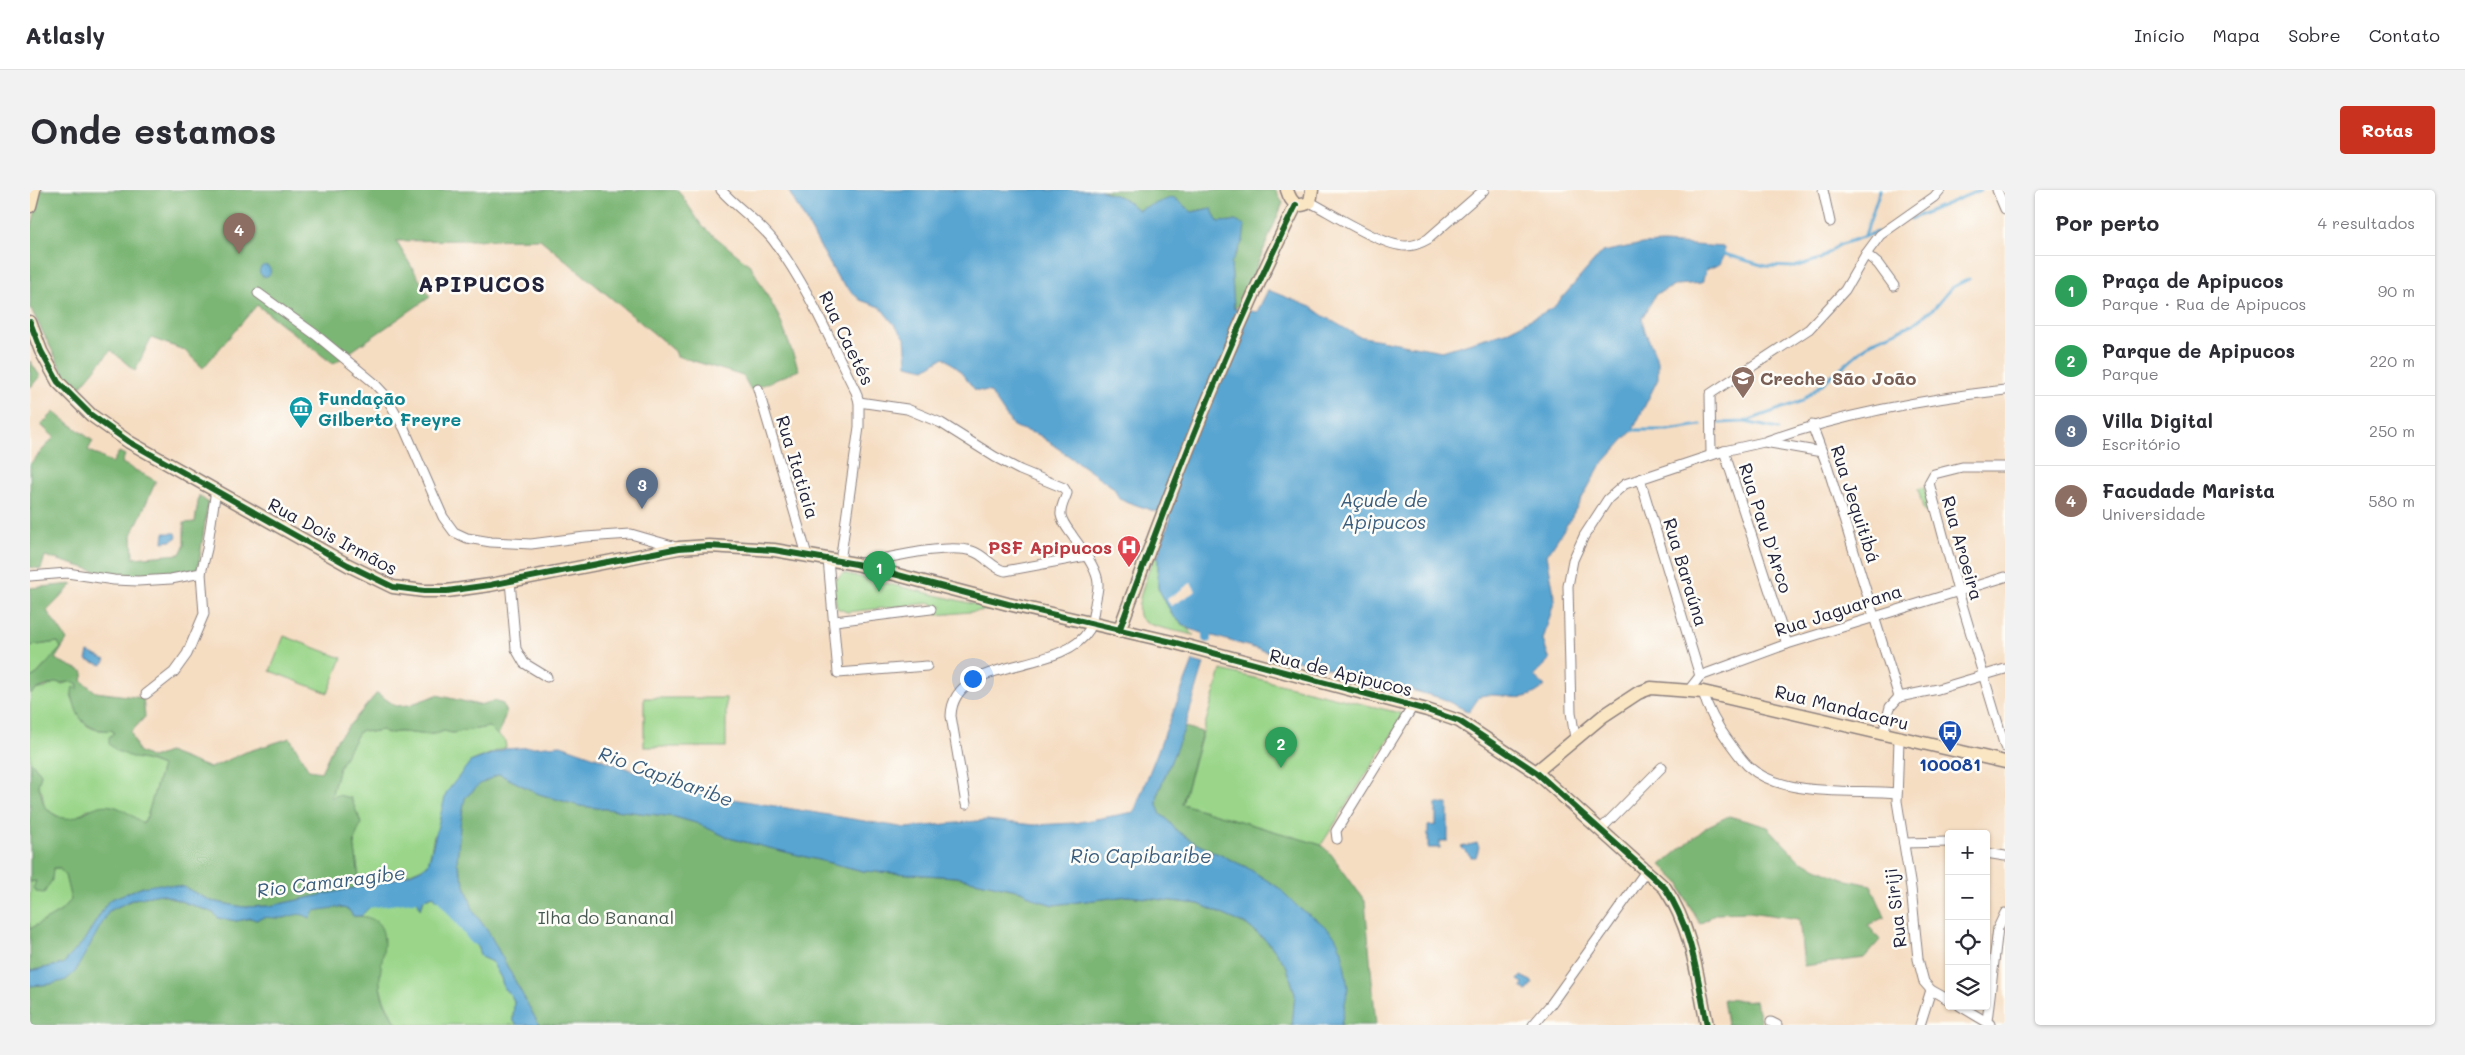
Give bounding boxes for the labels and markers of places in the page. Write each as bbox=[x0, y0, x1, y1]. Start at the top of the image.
pin: 4 bbox=[223, 213, 255, 254]
school or university icon: Creche São João bbox=[1730, 365, 1756, 399]
place label: Creche São João bbox=[1760, 366, 1916, 390]
place label: Fundação Gilberto Freyre bbox=[318, 386, 462, 431]
museum icon: Fundação Gilberto Freyre bbox=[288, 395, 314, 429]
pin: 3 bbox=[626, 468, 658, 509]
hospital icon: PSF Apipucos bbox=[1116, 534, 1142, 568]
place label: PSF Apipucos bbox=[988, 535, 1112, 559]
pin: 1 bbox=[863, 551, 895, 592]
bus stop icon: 100081 bbox=[1937, 719, 1963, 753]
pin: 2 bbox=[1265, 727, 1297, 768]
place label: 100081 bbox=[1919, 752, 1981, 776]

